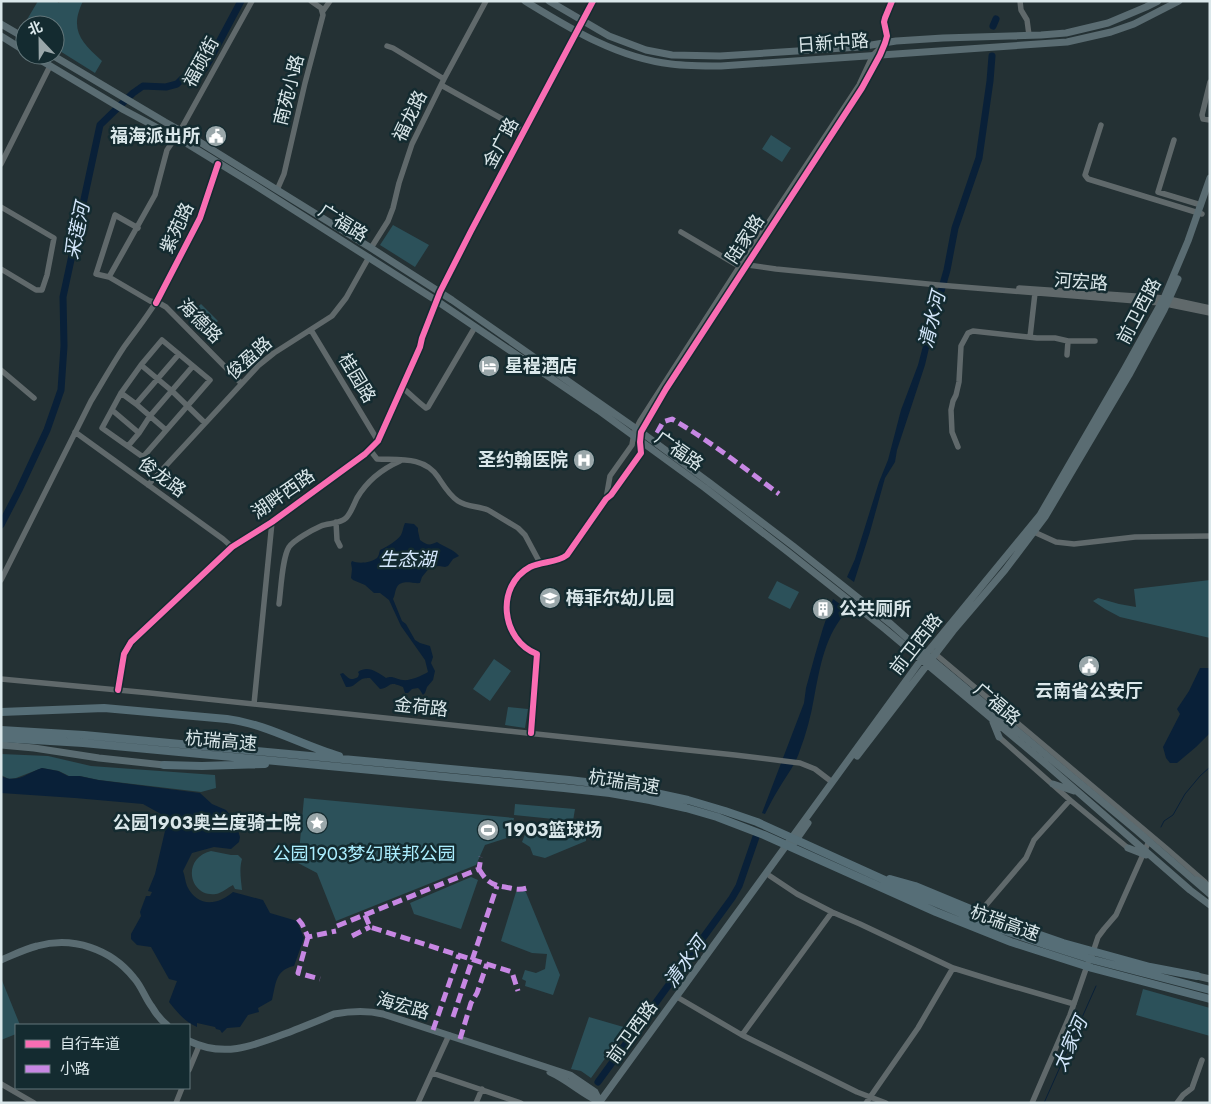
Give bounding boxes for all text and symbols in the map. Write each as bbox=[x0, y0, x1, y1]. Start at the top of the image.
north arrow bbox=[15, 15, 65, 65]
text: 北 bbox=[25, 16, 45, 40]
street label: 日新中路 bbox=[796, 28, 870, 58]
street label: 福硕街 bbox=[177, 32, 225, 92]
street label: 南苑小路 bbox=[268, 52, 310, 128]
street label: 福龙路 bbox=[386, 86, 434, 146]
street label: 金广路 bbox=[477, 113, 525, 173]
place label: 福海派出所 bbox=[110, 123, 200, 149]
public building icon: 福海派出所 bbox=[204, 124, 228, 148]
water label: 采莲河 bbox=[58, 196, 97, 262]
street label: 紫苑路 bbox=[154, 198, 200, 258]
street label: 广福路 bbox=[313, 198, 373, 248]
street label: 陆家路 bbox=[719, 209, 771, 269]
street label: 河宏路 bbox=[1053, 267, 1109, 297]
street label: 前卫西路 bbox=[1111, 273, 1167, 349]
water label: 清水河 bbox=[912, 285, 953, 351]
street label: 海德路 bbox=[172, 293, 228, 349]
street label: 俊盈路 bbox=[220, 330, 278, 386]
street label: 桂园路 bbox=[332, 348, 382, 408]
place label: 星程酒店 bbox=[505, 353, 577, 379]
hotel icon: 星程酒店 bbox=[477, 354, 501, 378]
street label: 广福路 bbox=[649, 425, 709, 477]
place label: 圣约翰医院 bbox=[478, 447, 568, 473]
hospital icon: 圣约翰医院 bbox=[572, 448, 596, 472]
street label: 俊龙路 bbox=[133, 451, 191, 503]
street label: 湖畔西路 bbox=[246, 463, 320, 525]
water label: 生态湖 bbox=[378, 546, 438, 573]
place label: 梅菲尔幼儿园 bbox=[566, 585, 674, 611]
school or university icon: 梅菲尔幼儿园 bbox=[538, 586, 562, 610]
place label: 公共厕所 bbox=[839, 596, 911, 622]
building icon: 公共厕所 bbox=[811, 597, 835, 621]
street label: 前卫西路 bbox=[884, 608, 948, 680]
public building icon: 云南省公安厅 bbox=[1077, 654, 1101, 678]
street label: 广福路 bbox=[968, 677, 1026, 731]
place label: 云南省公安厅 bbox=[1035, 678, 1143, 704]
street label: 金荷路 bbox=[393, 691, 449, 723]
street label: 杭瑞高速 bbox=[184, 725, 258, 757]
street label: 杭瑞高速 bbox=[586, 764, 662, 800]
place label: 公园1903奥兰度骑士院 bbox=[113, 810, 301, 836]
place icon: 公园1903奥兰度骑士院 bbox=[305, 811, 329, 835]
place label: 1903篮球场 bbox=[504, 817, 602, 843]
sports icon: 1903篮球场 bbox=[476, 818, 500, 842]
park label: 公园1903梦幻联邦公园 bbox=[272, 841, 456, 867]
street label: 杭瑞高速 bbox=[967, 898, 1043, 948]
water label: 清水河 bbox=[657, 928, 715, 993]
street label: 海宏路 bbox=[373, 986, 433, 1026]
street label: 前卫西路 bbox=[600, 995, 664, 1069]
water label: 太家河 bbox=[1046, 1009, 1096, 1076]
legend bbox=[15, 1024, 190, 1089]
text: 自行车道 bbox=[60, 1033, 120, 1055]
text: 小路 bbox=[60, 1058, 90, 1080]

